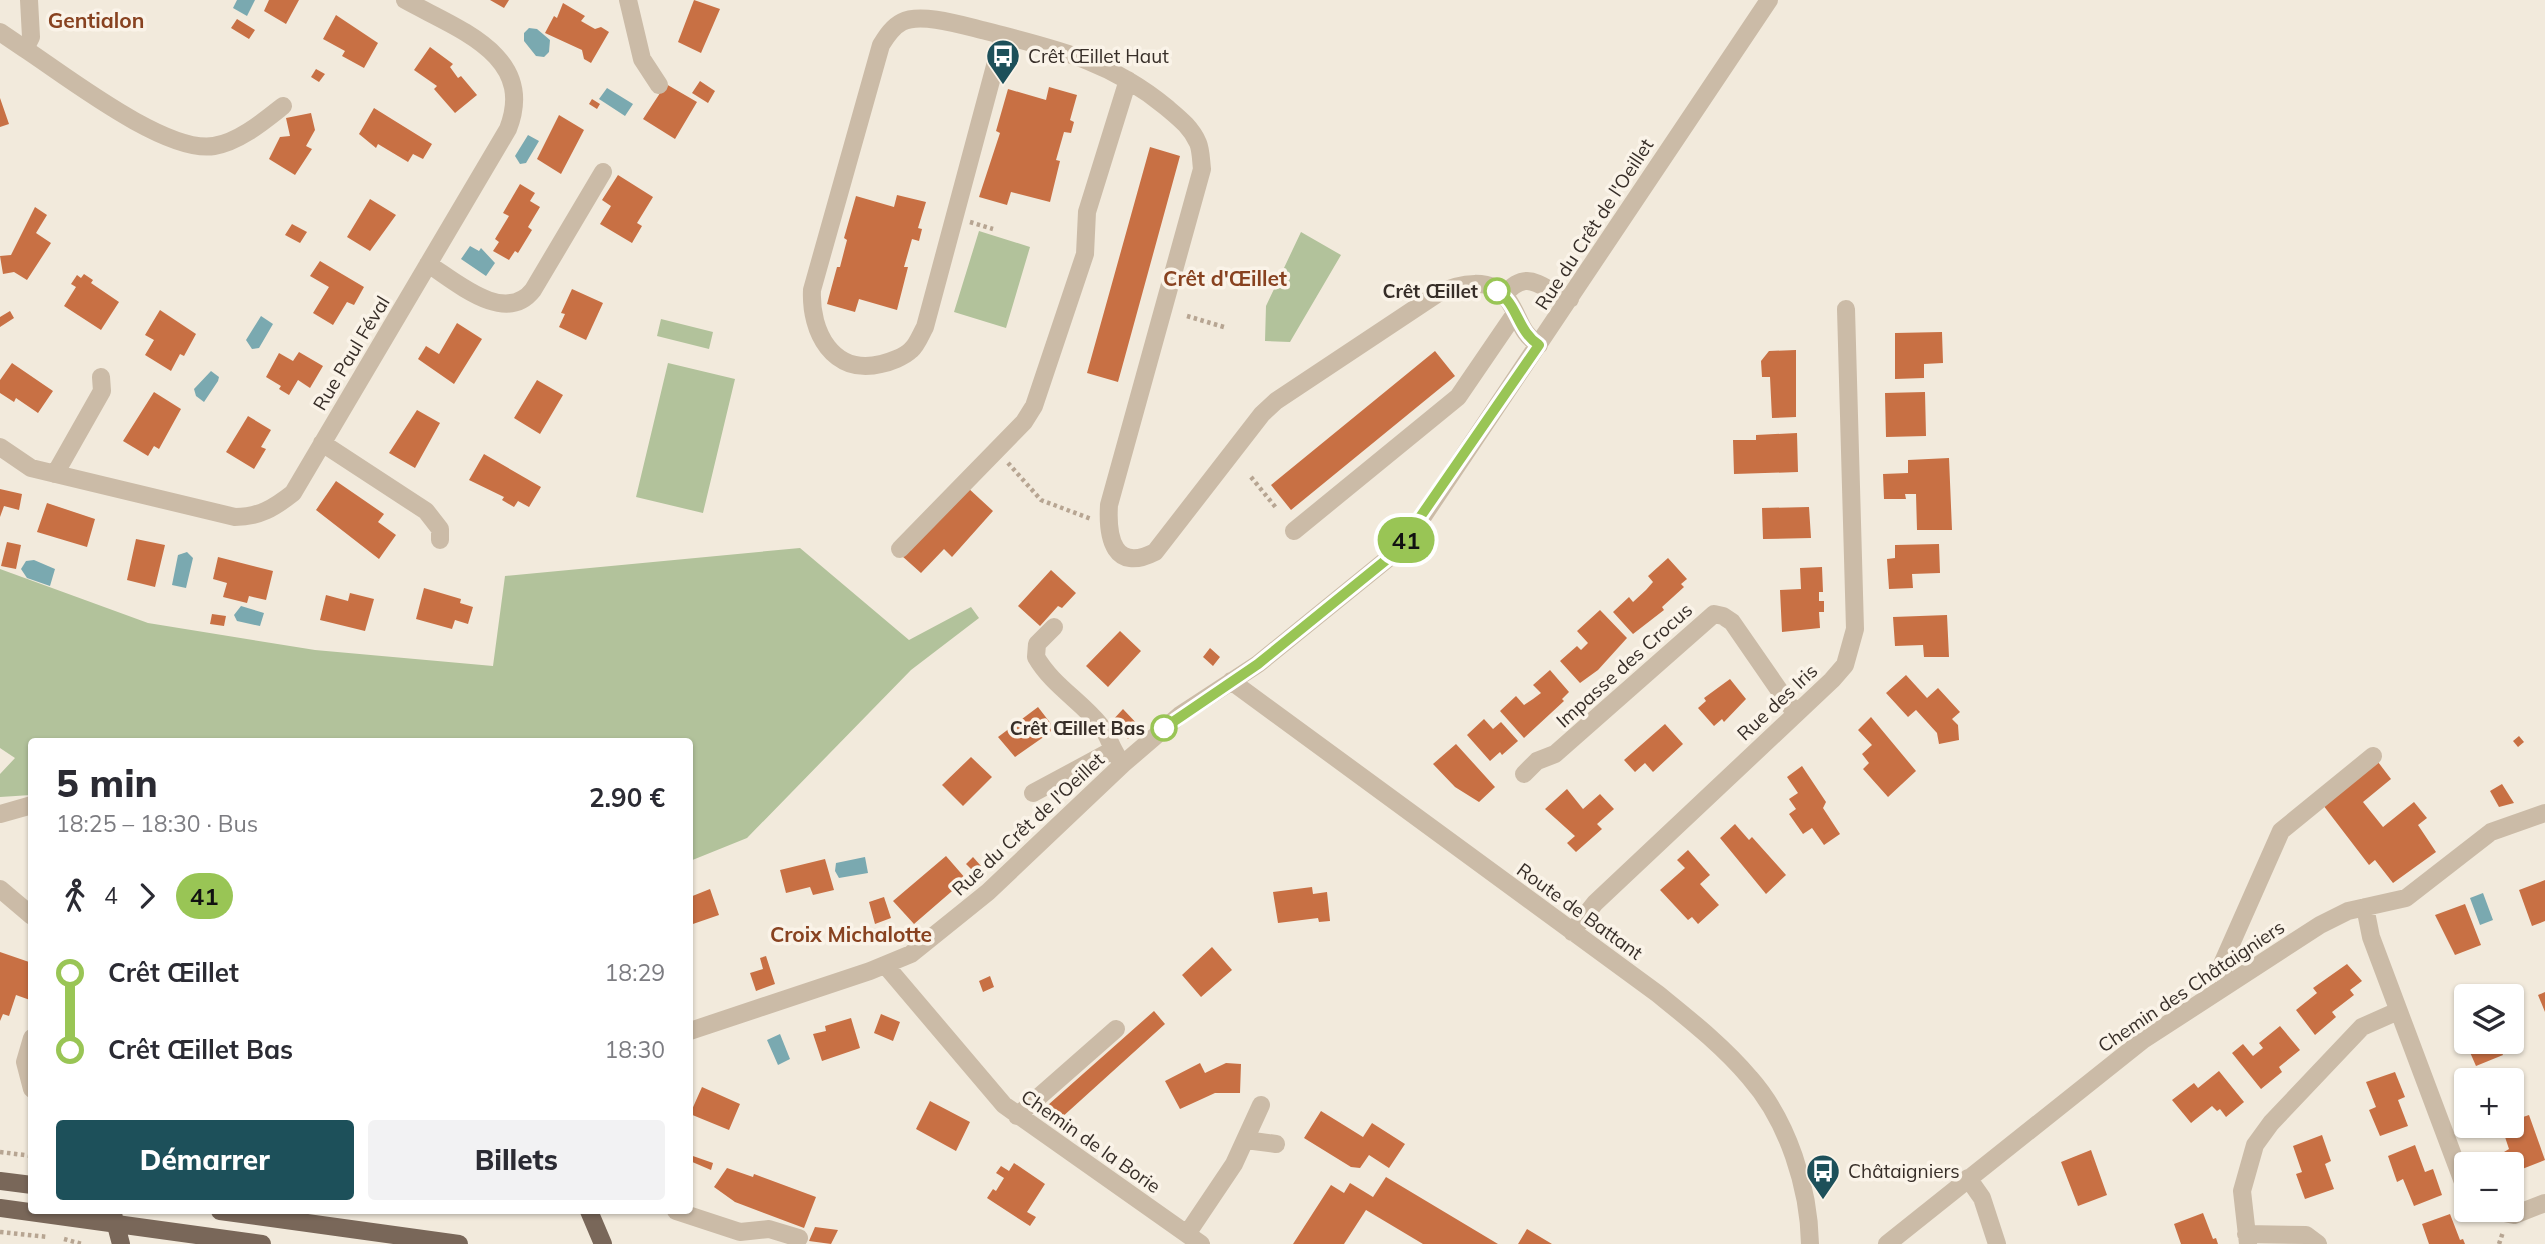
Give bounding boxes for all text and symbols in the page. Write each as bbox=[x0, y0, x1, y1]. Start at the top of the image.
district label: Gentialon bbox=[48, 7, 144, 33]
bus stop icon: Crêt Œillet Haut bbox=[984, 37, 1022, 86]
place label: Crêt Œillet Haut bbox=[1028, 44, 1169, 68]
street label: Rue du Crêt de l'Oeillet bbox=[1530, 134, 1659, 314]
district label: Crêt d'Œillet bbox=[1163, 265, 1287, 291]
marker: Crêt Œillet bbox=[1484, 278, 1510, 304]
place label: Crêt Œillet bbox=[1382, 279, 1478, 303]
street label: Rue Paul Féval bbox=[307, 291, 395, 415]
line badge: 41 bbox=[1374, 517, 1438, 563]
text: 41 bbox=[1392, 525, 1420, 555]
street label: Impasse des Crocus bbox=[1551, 598, 1697, 732]
street label: Rue des Iris bbox=[1732, 659, 1822, 745]
marker: Crêt Œillet Bas bbox=[1151, 715, 1177, 741]
place label: Crêt Œillet Bas bbox=[1010, 716, 1145, 740]
street label: Rue du Crêt de l'Oeillet bbox=[947, 747, 1109, 901]
text: 5 min bbox=[56, 759, 158, 807]
text: 2.90 € bbox=[589, 781, 665, 814]
text: 18:25 – 18:30 · Bus bbox=[56, 809, 258, 838]
street label: Route de Battant bbox=[1512, 857, 1648, 965]
icon: walk bbox=[56, 877, 94, 915]
icon: forward bbox=[128, 877, 166, 915]
text: 4 bbox=[104, 881, 118, 910]
text: 41 bbox=[190, 881, 219, 911]
street label: Chemin des Châtaigniers bbox=[2093, 915, 2289, 1057]
district label: Croix Michalotte bbox=[770, 921, 932, 947]
text: Crêt Œillet bbox=[108, 956, 239, 989]
text: 18:29 bbox=[605, 958, 665, 987]
map controls bbox=[2454, 984, 2524, 1222]
button: layers bbox=[2454, 984, 2524, 1054]
text: Crêt Œillet Bas bbox=[108, 1033, 293, 1066]
text: 18:30 bbox=[605, 1035, 665, 1064]
button: + bbox=[2454, 1068, 2524, 1138]
street label: Chemin de la Borie bbox=[1017, 1084, 1165, 1198]
button: Démarrer bbox=[56, 1120, 354, 1200]
button: Billets bbox=[368, 1120, 665, 1200]
bus stop icon: Châtaigniers bbox=[1804, 1152, 1842, 1201]
button: − bbox=[2454, 1152, 2524, 1222]
place label: Châtaigniers bbox=[1848, 1159, 1960, 1183]

